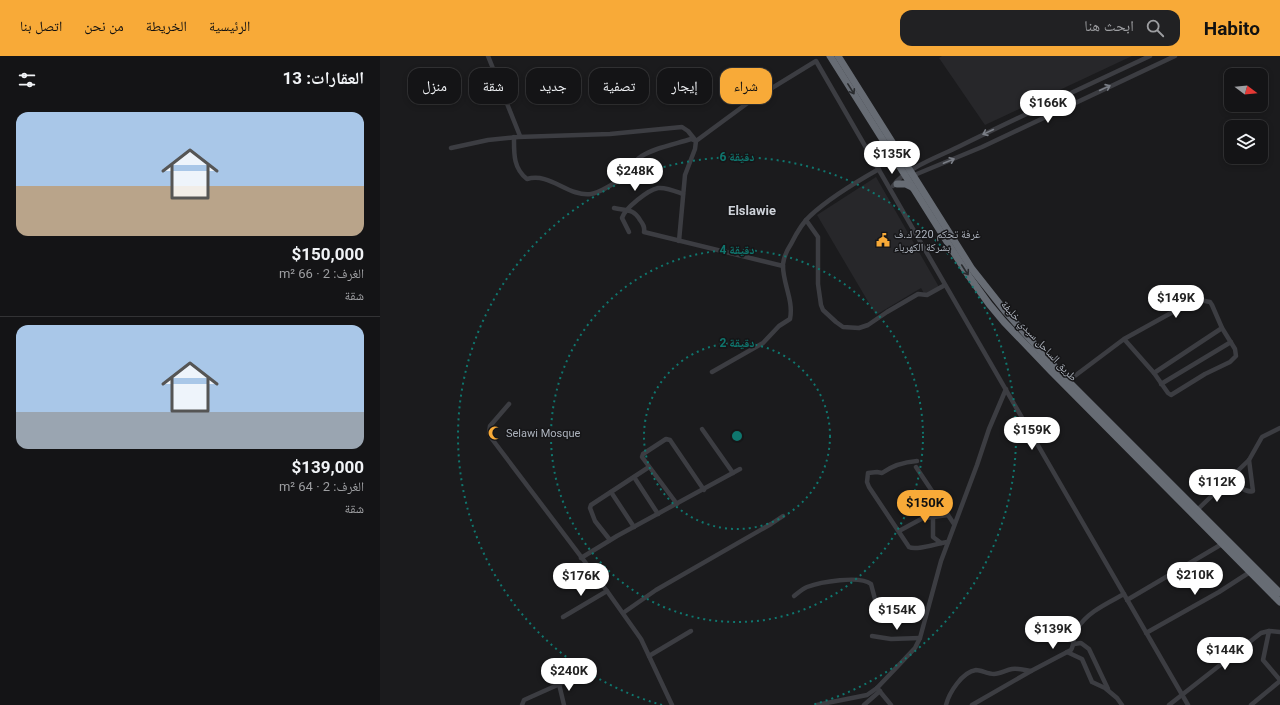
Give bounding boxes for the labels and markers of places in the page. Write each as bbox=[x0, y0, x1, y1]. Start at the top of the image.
pin: $166K bbox=[1020, 90, 1076, 124]
pin: $135K bbox=[864, 141, 920, 175]
pin: $248K bbox=[607, 158, 663, 192]
place label: غرفة تحكم 220 ك.ف بشركة الكهرباء bbox=[894, 228, 981, 254]
public building icon: غرفة تحكم 220 ك.ف بشركة الكهرباء bbox=[875, 232, 891, 248]
pin: $149K bbox=[1148, 285, 1204, 319]
pin: $159K bbox=[1004, 417, 1060, 451]
mosque icon: Selawi Mosque bbox=[487, 425, 503, 441]
place label: Selawi Mosque bbox=[506, 427, 581, 440]
centre of rings bbox=[730, 429, 744, 443]
pin: $112K bbox=[1189, 469, 1245, 503]
pin: $150K bbox=[897, 490, 953, 524]
pin: $210K bbox=[1167, 562, 1223, 596]
pin: $176K bbox=[553, 563, 609, 597]
pin: $154K bbox=[869, 597, 925, 631]
pin: $139K bbox=[1025, 616, 1081, 650]
pin: $144K bbox=[1197, 637, 1253, 671]
pin: $240K bbox=[541, 658, 597, 692]

